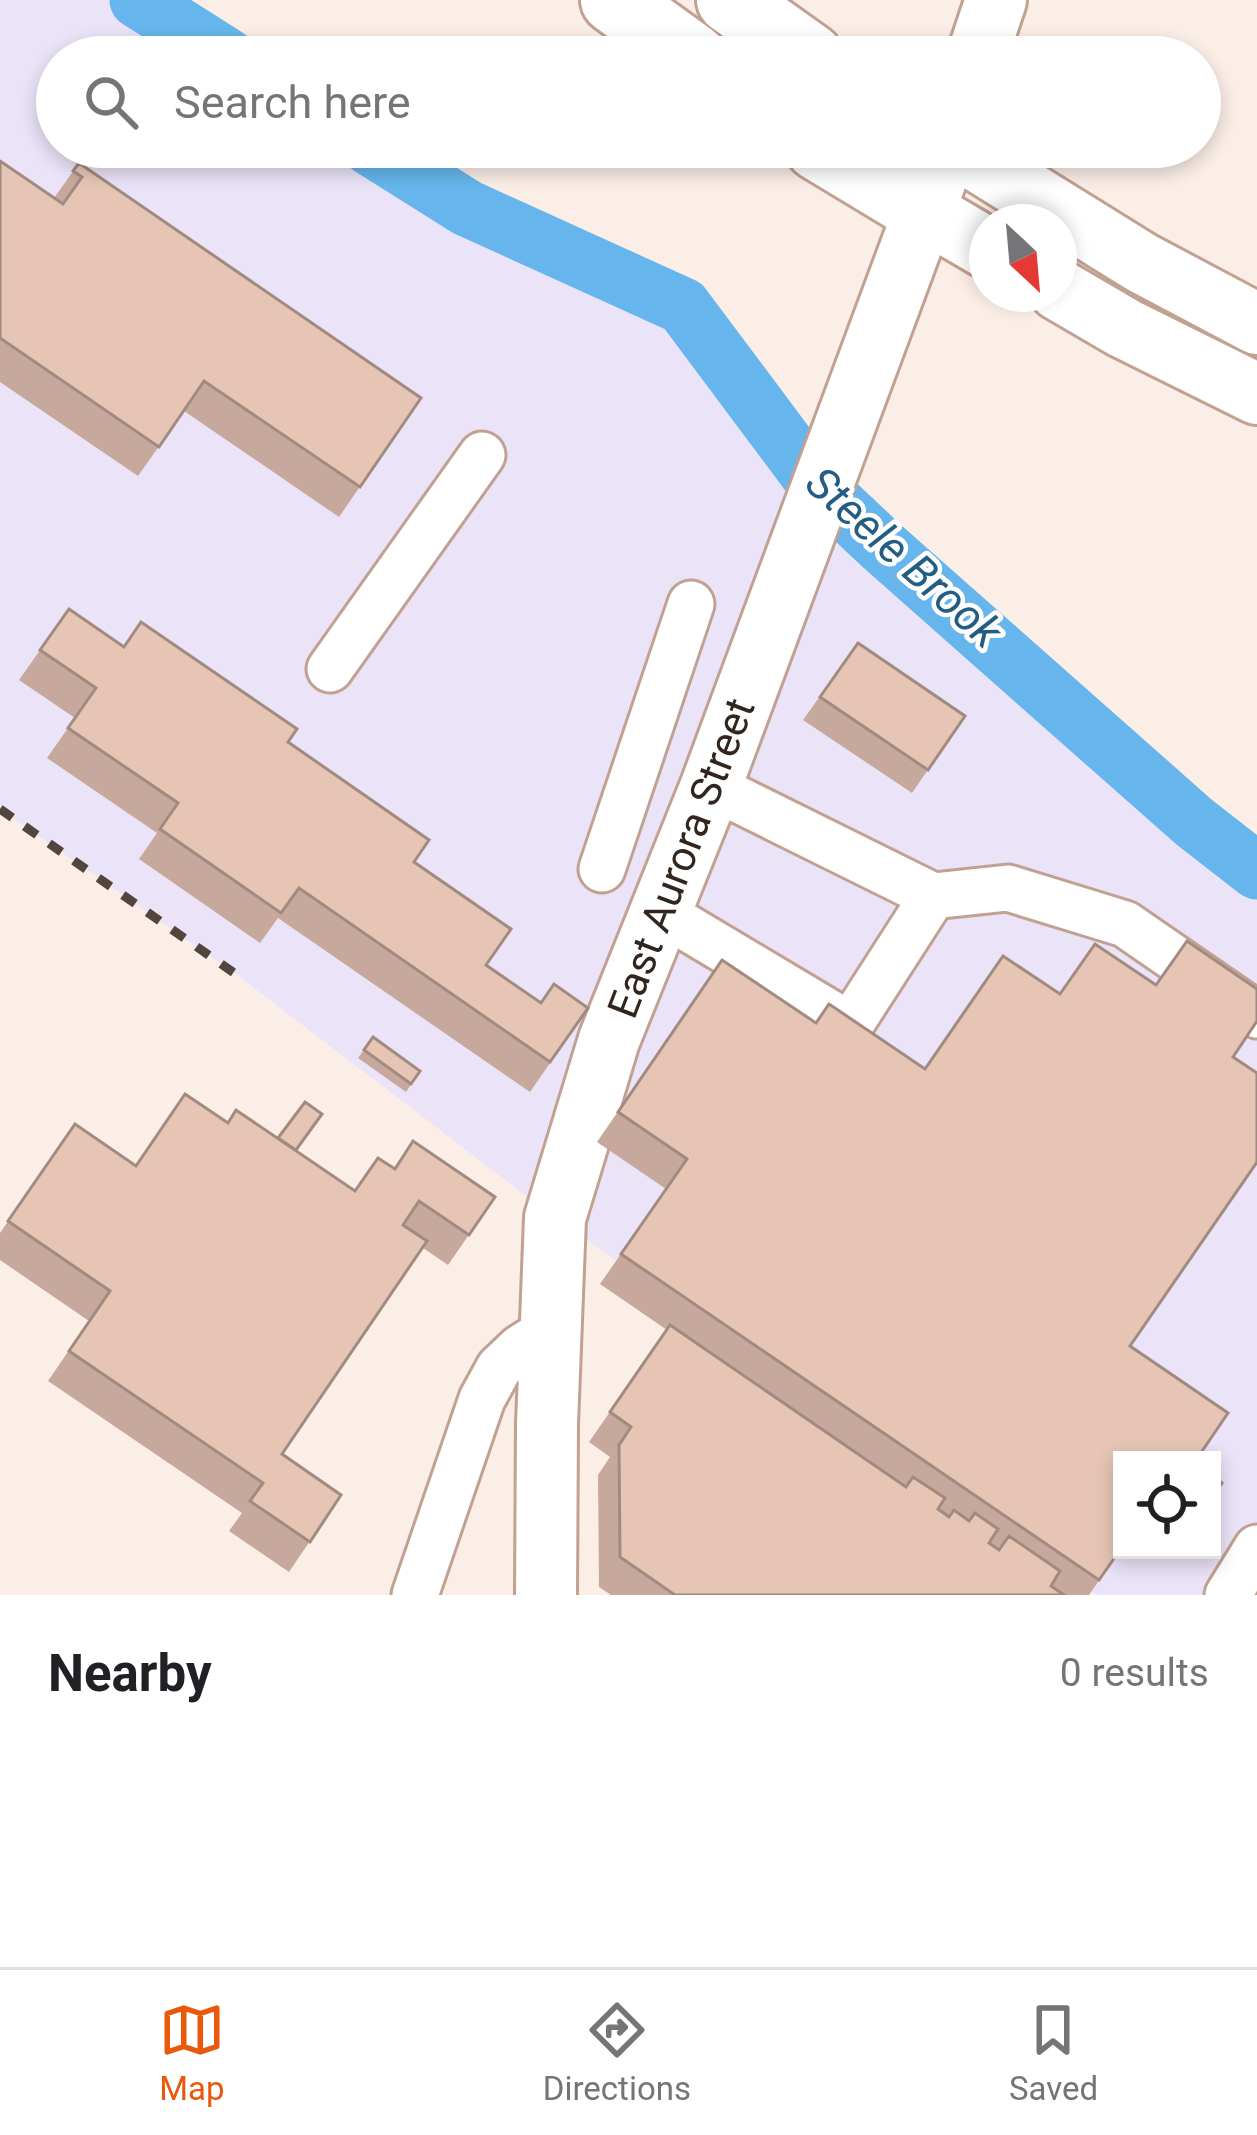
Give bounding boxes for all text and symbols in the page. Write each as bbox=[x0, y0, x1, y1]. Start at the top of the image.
search box bbox=[36, 36, 1221, 168]
icon: search bbox=[78, 69, 144, 135]
text: Search here bbox=[174, 76, 411, 129]
north arrow bbox=[969, 204, 1077, 312]
water label: Steele Brook bbox=[795, 455, 1014, 660]
street label: East Aurora Street bbox=[598, 691, 764, 1025]
map controls bbox=[1113, 1451, 1221, 1559]
button: locate bbox=[1113, 1451, 1221, 1559]
text: Nearby bbox=[48, 1644, 212, 1703]
text: 0 results bbox=[1060, 1650, 1209, 1696]
tab: Map bbox=[159, 1997, 225, 2108]
tab: Directions bbox=[543, 1997, 691, 2108]
tab: Saved bbox=[1009, 1997, 1098, 2108]

